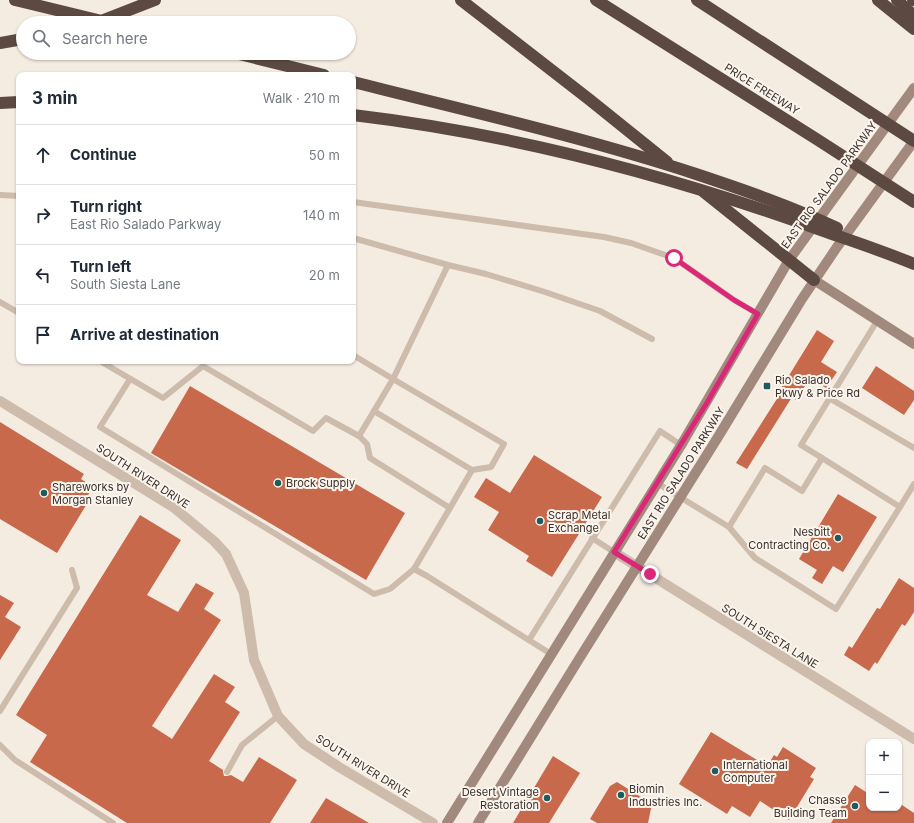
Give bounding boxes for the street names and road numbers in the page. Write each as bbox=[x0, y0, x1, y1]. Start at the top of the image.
street label: PRICE FREEWAY bbox=[722, 60, 803, 118]
street label: EAST RIO SALADO PARKWAY bbox=[778, 118, 880, 251]
street label: EAST RIO SALADO PARKWAY bbox=[634, 404, 728, 542]
street label: SOUTH RIVER DRIVE bbox=[94, 441, 192, 511]
street label: SOUTH SIESTA LANE bbox=[719, 601, 821, 671]
street label: SOUTH RIVER DRIVE bbox=[313, 731, 413, 801]

